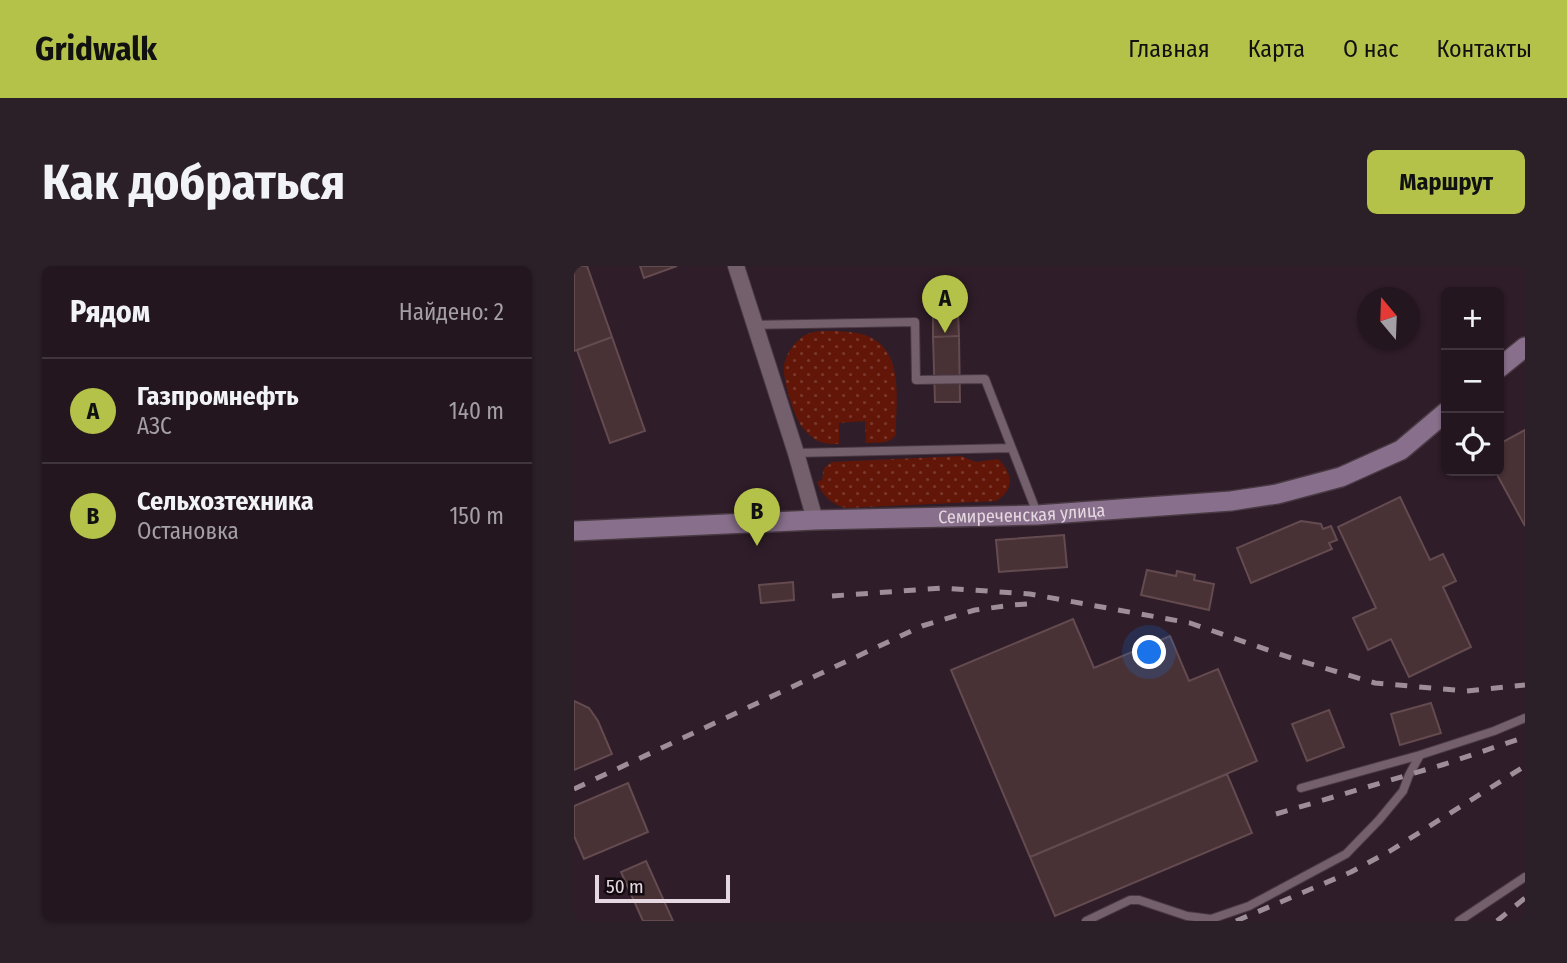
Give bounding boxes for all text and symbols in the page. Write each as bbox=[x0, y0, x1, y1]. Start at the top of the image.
text: Gridwalk bbox=[35, 29, 157, 69]
text: Главная bbox=[1128, 35, 1210, 63]
text: Карта bbox=[1248, 35, 1305, 63]
text: О нас bbox=[1343, 35, 1398, 63]
text: Контакты bbox=[1436, 35, 1532, 63]
button: Маршрут bbox=[1367, 150, 1525, 214]
text: Как добраться bbox=[42, 153, 345, 212]
pin: A bbox=[922, 275, 968, 333]
north arrow bbox=[1357, 287, 1420, 350]
map controls bbox=[1441, 287, 1504, 476]
button: + bbox=[1441, 287, 1504, 350]
text: Рядом bbox=[70, 294, 150, 330]
text: Найдено: 2 bbox=[399, 298, 504, 326]
button: − bbox=[1441, 350, 1504, 413]
text: Газпромнефть bbox=[137, 381, 299, 412]
text: A bbox=[87, 397, 99, 425]
text: 140 m bbox=[449, 397, 504, 425]
text: АЗС bbox=[137, 412, 172, 440]
button: locate bbox=[1441, 413, 1504, 476]
text: Сельхозтехника bbox=[137, 486, 314, 517]
pin: B bbox=[734, 488, 780, 546]
street label: Семиреченская улица bbox=[938, 499, 1106, 528]
text: B bbox=[87, 502, 99, 530]
text: 150 m bbox=[449, 502, 504, 530]
text: Остановка bbox=[137, 517, 239, 545]
your location bbox=[1132, 635, 1166, 669]
scale bar bbox=[595, 872, 730, 904]
text: 50 m bbox=[606, 875, 644, 898]

